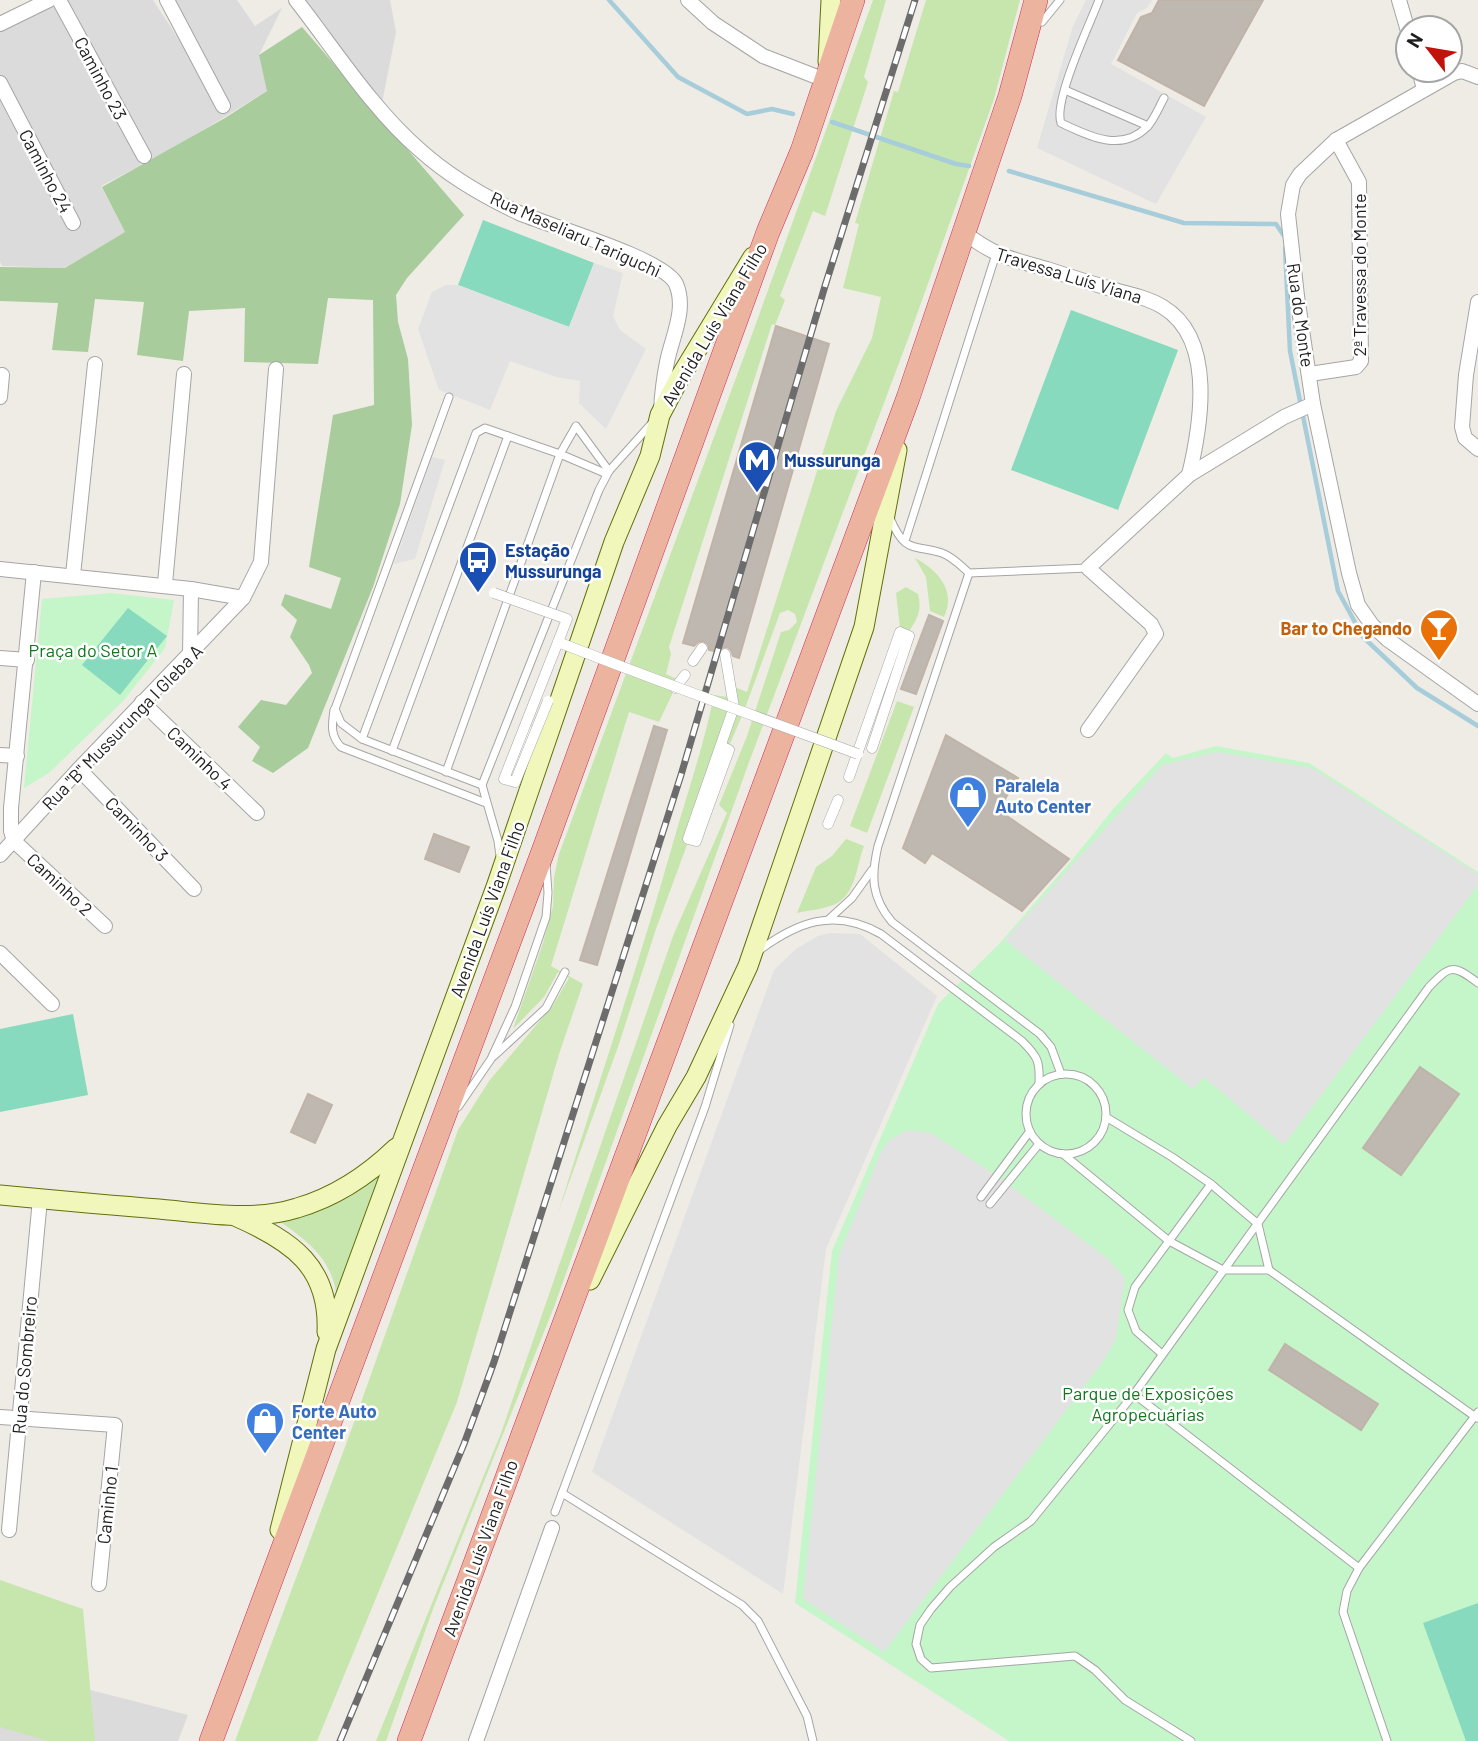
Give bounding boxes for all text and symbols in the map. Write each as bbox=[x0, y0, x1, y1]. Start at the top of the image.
north arrow bbox=[1394, 14, 1464, 84]
text: N bbox=[1401, 29, 1427, 51]
street label: Caminho 23 bbox=[70, 33, 132, 123]
street label: Caminho 24 bbox=[15, 125, 77, 217]
street label: Rua Maseliaru Tariguchi bbox=[487, 186, 665, 282]
street label: 2ª Travessa do Monte bbox=[1348, 194, 1370, 357]
street label: Avenida Luís Viana Filho bbox=[657, 238, 771, 410]
street label: Travessa Luís Viana bbox=[993, 242, 1145, 308]
street label: Rua do Monte bbox=[1283, 261, 1319, 369]
metro station icon: Mussurunga bbox=[736, 439, 778, 494]
place label: Mussurunga bbox=[784, 449, 881, 471]
bus stop icon: Estação Mussurunga bbox=[457, 539, 499, 594]
place label: Estação Mussurunga bbox=[505, 539, 602, 582]
bar icon: Bar to Chegando bbox=[1418, 607, 1460, 662]
place label: Bar to Chegando bbox=[1280, 617, 1412, 639]
park label: Praça do Setor A bbox=[29, 639, 158, 661]
street label: Rua "B" Mussurunga I Gleba A bbox=[37, 639, 207, 814]
street label: Caminho 4 bbox=[163, 722, 237, 794]
shop icon: Paralela Auto Center bbox=[947, 774, 989, 829]
place label: Paralela Auto Center bbox=[995, 774, 1091, 817]
street label: Caminho 3 bbox=[101, 792, 173, 866]
street label: Avenida Luís Viana Filho bbox=[445, 818, 529, 1000]
street label: Caminho 2 bbox=[23, 848, 97, 920]
street label: Rua do Sombreiro bbox=[7, 1295, 41, 1435]
park label: Parque de Exposições Agropecuárias bbox=[1062, 1382, 1234, 1425]
shop icon: Forte Auto Center bbox=[244, 1400, 286, 1455]
place label: Forte Auto Center bbox=[292, 1400, 377, 1443]
street label: Avenida Luís Viana Filho bbox=[438, 1457, 522, 1639]
street label: Caminho 1 bbox=[92, 1465, 122, 1545]

